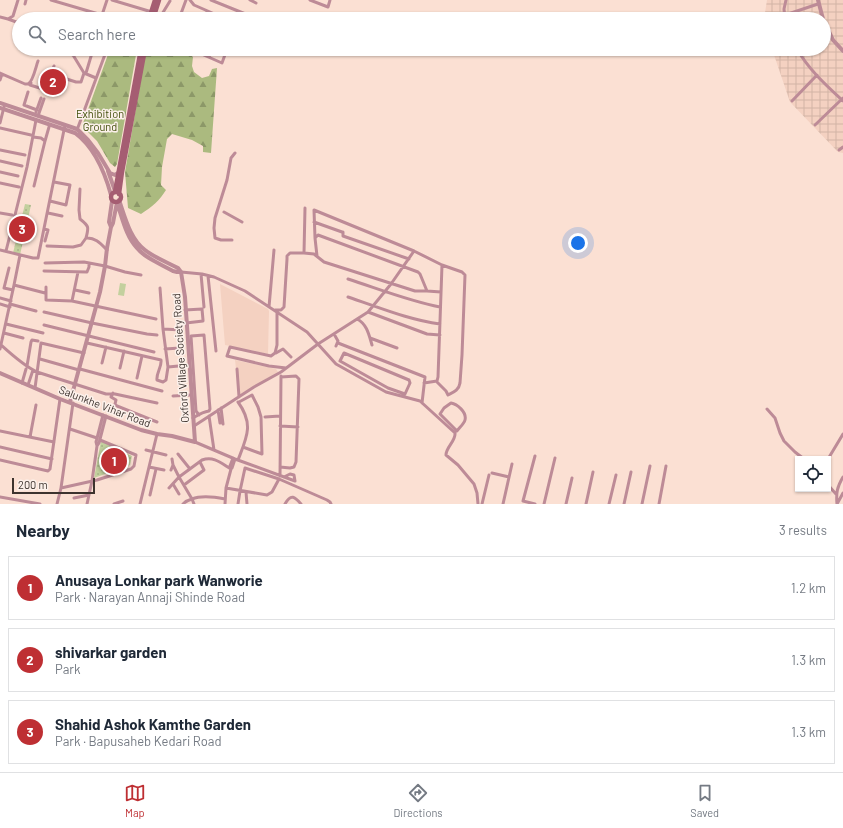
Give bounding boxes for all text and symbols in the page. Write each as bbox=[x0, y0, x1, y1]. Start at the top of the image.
search box bbox=[12, 12, 831, 56]
icon: search bbox=[26, 23, 48, 45]
text: Search here bbox=[58, 25, 136, 43]
pin: 2 bbox=[40, 67, 66, 97]
park label: Exhibition Ground bbox=[76, 107, 124, 133]
pin: 3 bbox=[9, 214, 35, 244]
your location bbox=[568, 233, 588, 253]
street label: Oxford Village Society Road bbox=[169, 293, 191, 423]
street label: Salunkhe Vihar Road bbox=[57, 383, 153, 429]
pin: 1 bbox=[101, 446, 127, 476]
map controls bbox=[795, 456, 831, 492]
button: locate bbox=[795, 456, 831, 492]
scale bar bbox=[12, 476, 95, 495]
text: 200 m bbox=[18, 478, 48, 491]
text: Nearby bbox=[16, 520, 70, 540]
text: 3 results bbox=[779, 522, 827, 538]
text: Anusaya Lonkar park Wanworie bbox=[55, 571, 263, 589]
text: 1 bbox=[28, 580, 32, 596]
text: 1.2 km bbox=[791, 580, 826, 596]
text: Park · Narayan Annaji Shinde Road bbox=[55, 589, 245, 605]
text: shivarkar garden bbox=[55, 643, 167, 661]
text: 2 bbox=[26, 652, 34, 668]
text: 1.3 km bbox=[791, 652, 826, 668]
text: Park bbox=[55, 661, 81, 677]
text: Shahid Ashok Kamthe Garden bbox=[55, 715, 251, 733]
text: 3 bbox=[26, 724, 34, 740]
text: 1.3 km bbox=[791, 724, 826, 740]
text: Park · Bapusaheb Kedari Road bbox=[55, 733, 222, 749]
tab: Map bbox=[124, 782, 146, 819]
tab: Directions bbox=[393, 782, 443, 819]
tab: Saved bbox=[690, 782, 719, 819]

